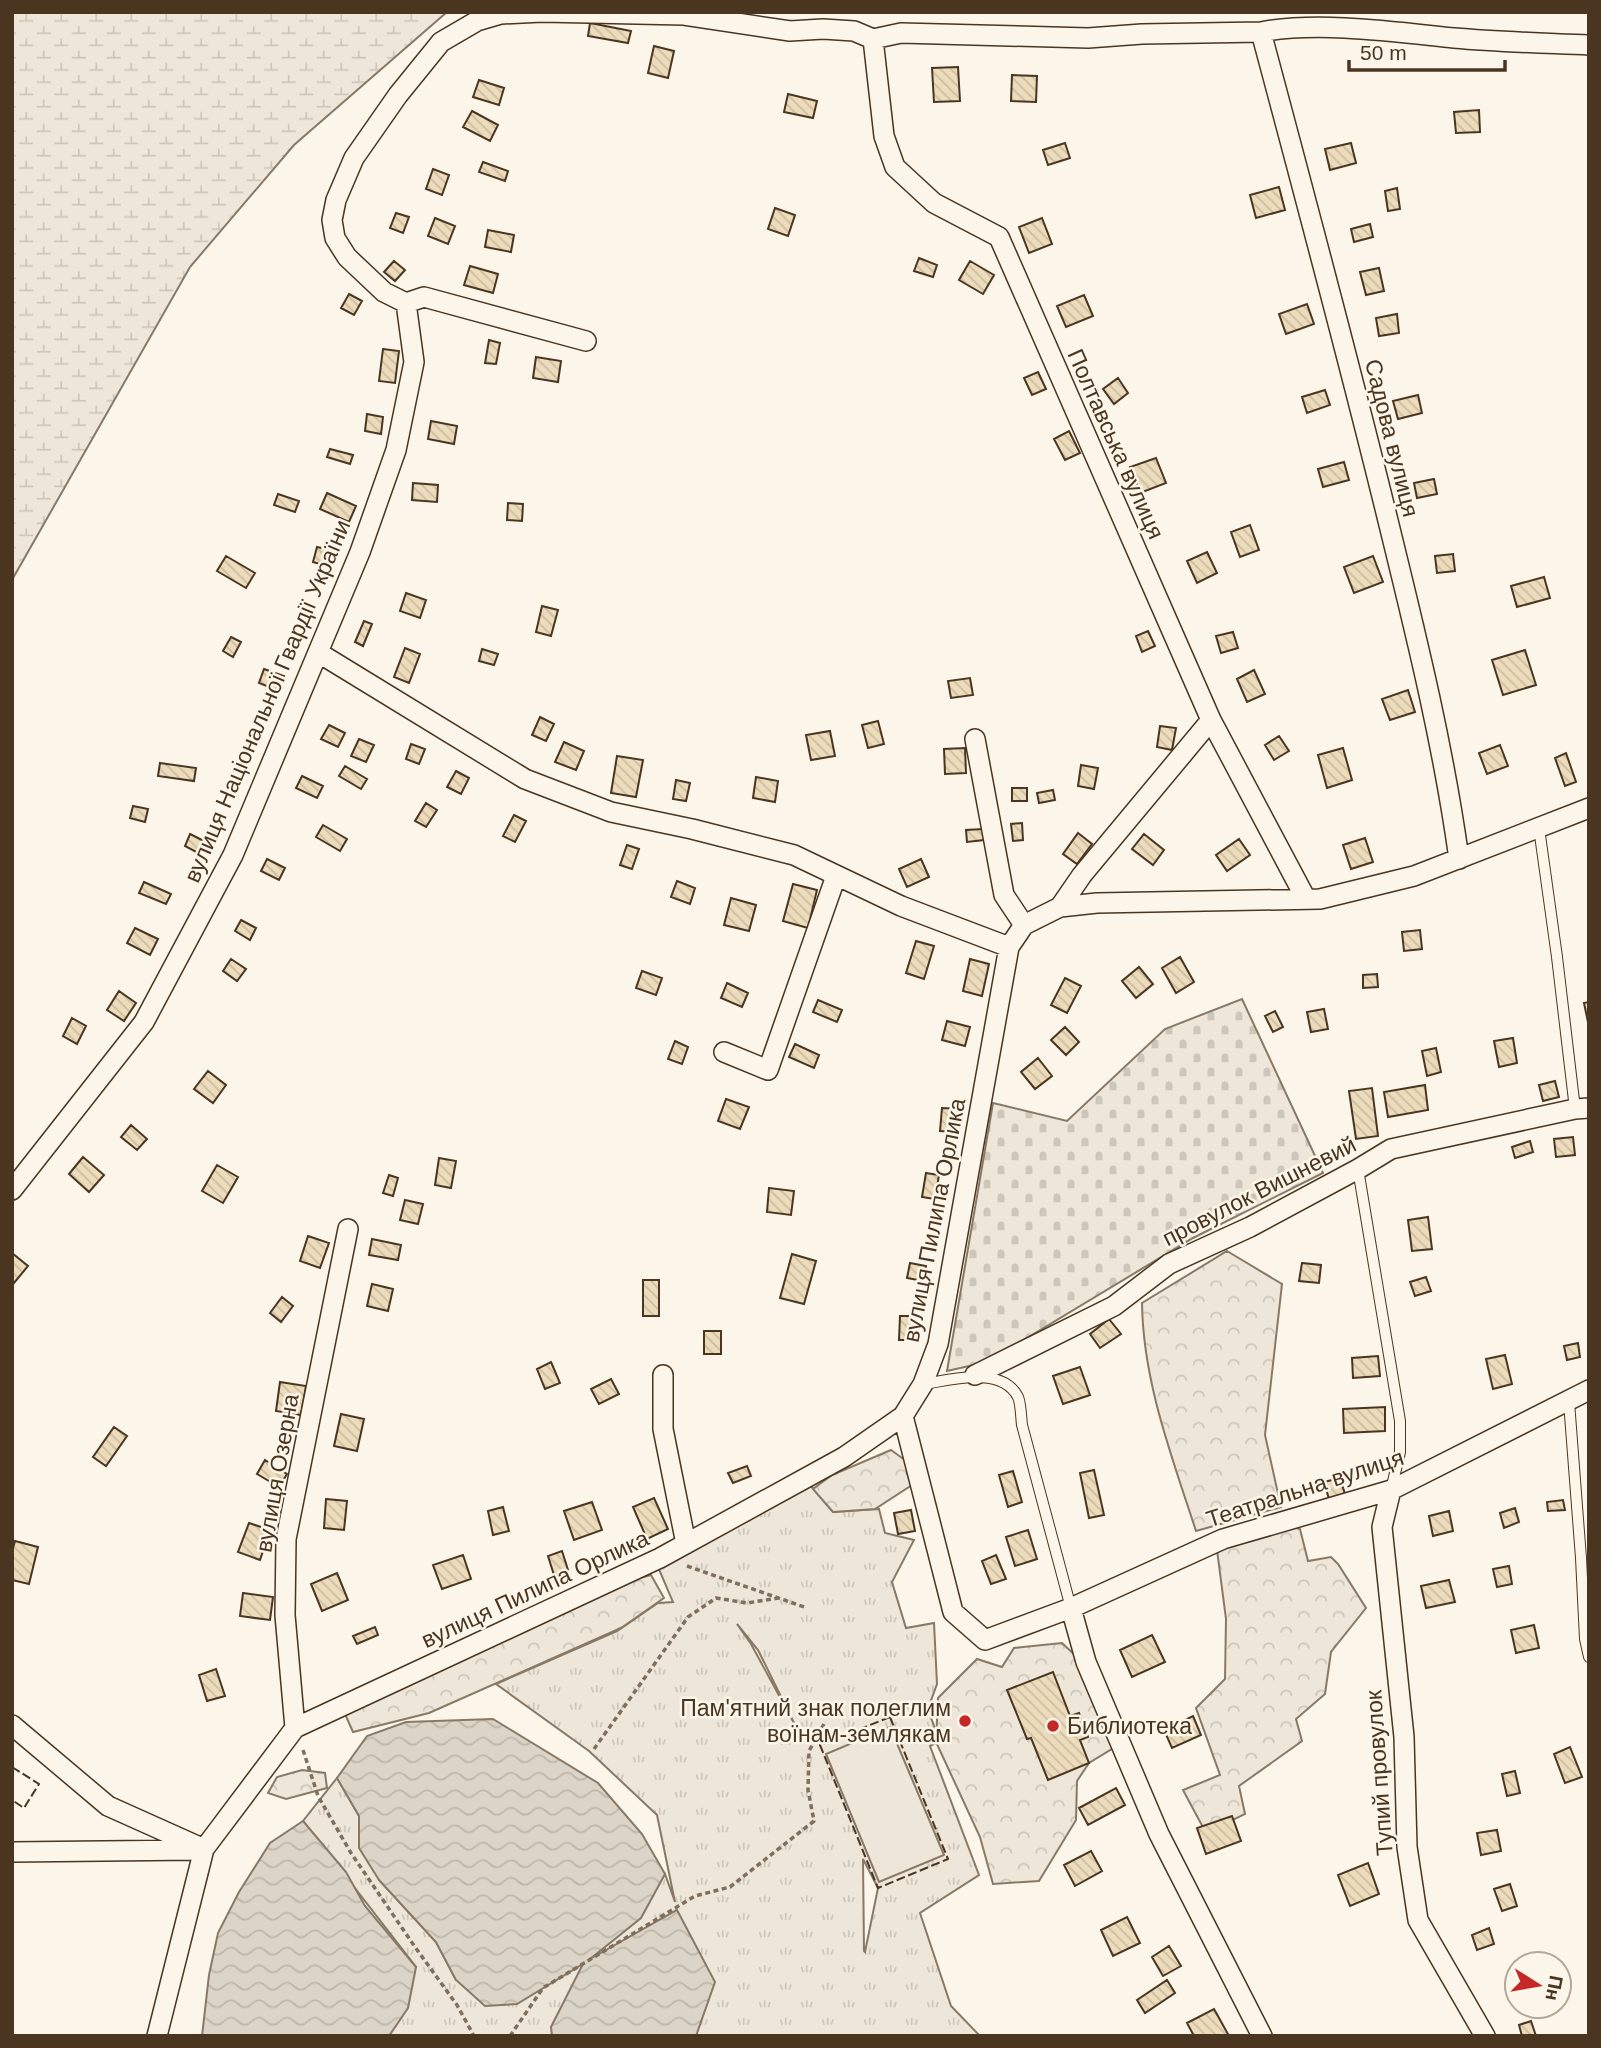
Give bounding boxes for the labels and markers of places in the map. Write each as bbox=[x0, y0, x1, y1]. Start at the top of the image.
place label: Пам'ятний знак полеглим воїнам-землякам bbox=[680, 1695, 951, 1747]
marker: Пам'ятний знак полеглим воїнам-землякам bbox=[957, 1713, 973, 1729]
place label: Библиотека bbox=[1067, 1713, 1192, 1739]
marker: Библиотека bbox=[1045, 1718, 1061, 1734]

